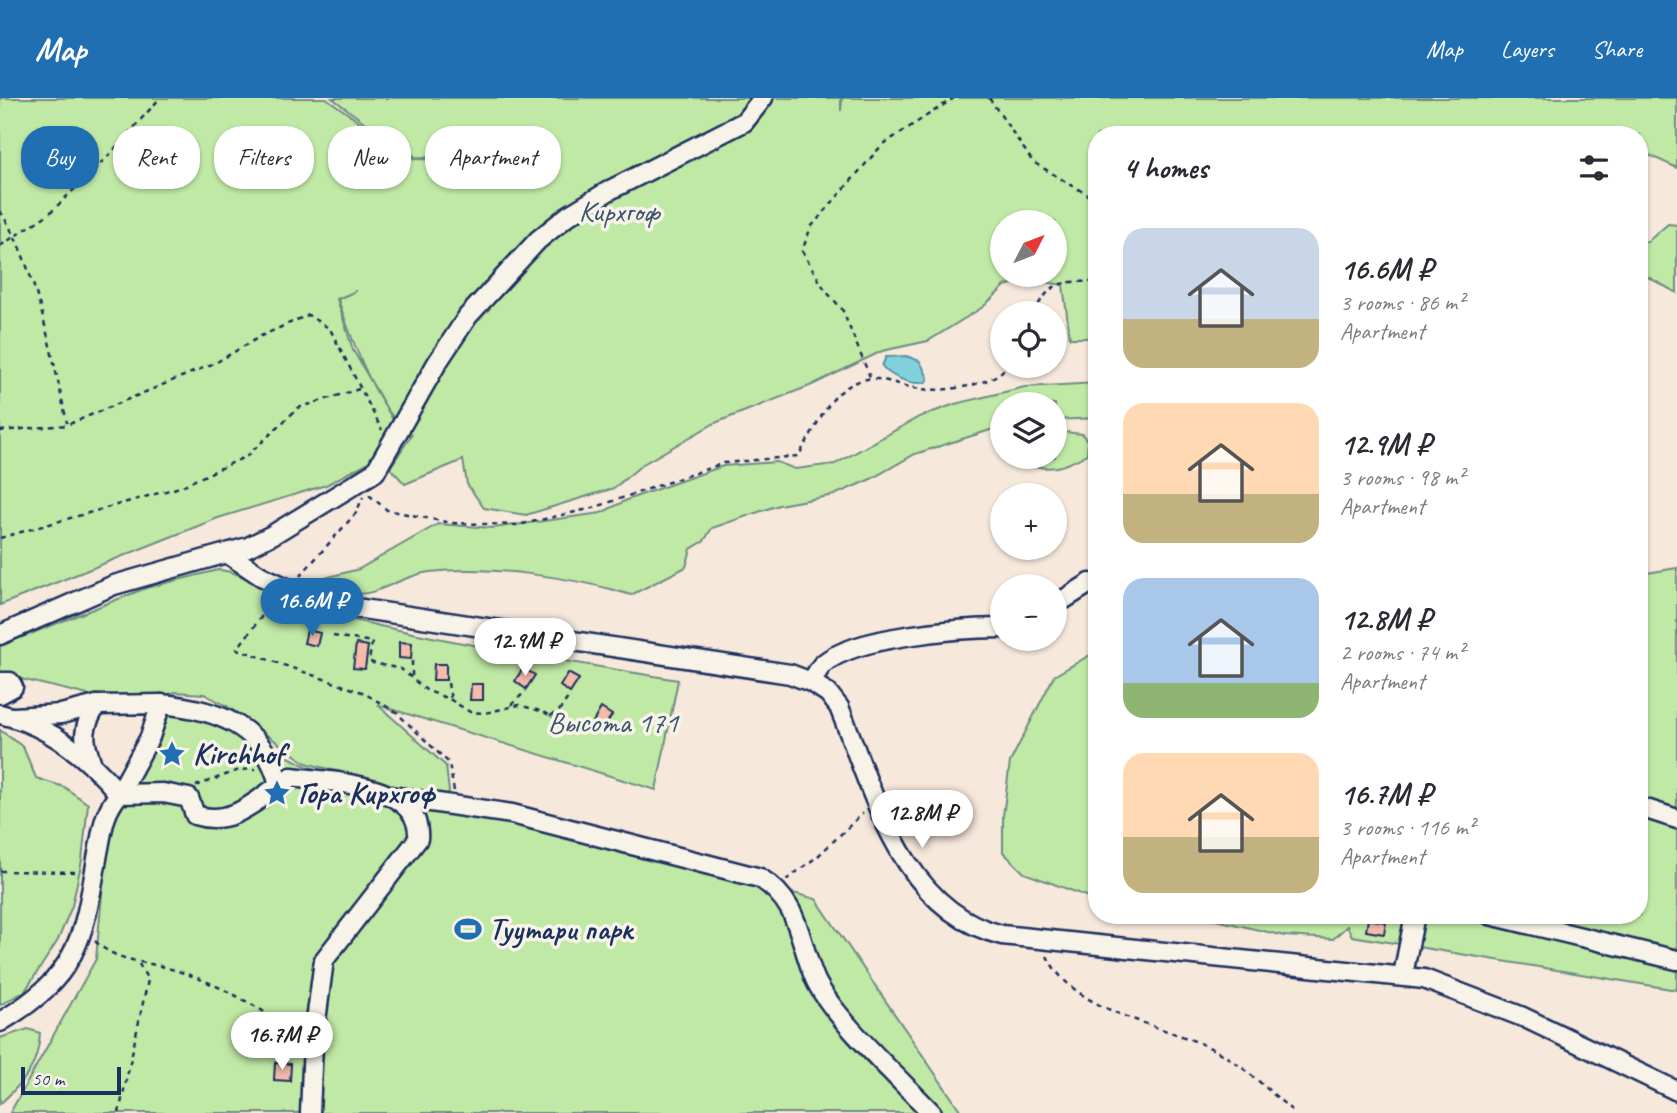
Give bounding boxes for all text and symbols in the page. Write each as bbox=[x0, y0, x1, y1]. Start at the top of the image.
text: Map bbox=[35, 28, 86, 70]
text: Map bbox=[1426, 34, 1463, 64]
text: Layers bbox=[1501, 34, 1554, 64]
text: Share bbox=[1592, 34, 1642, 64]
chip: Buy bbox=[21, 126, 99, 189]
chip: Rent bbox=[113, 126, 200, 189]
chip: Filters bbox=[214, 126, 314, 189]
chip: New bbox=[328, 126, 411, 189]
chip: Apartment bbox=[425, 126, 561, 189]
text: 4 homes bbox=[1123, 149, 1208, 187]
icon: filters bbox=[1575, 149, 1613, 187]
park label: Кирхгоф bbox=[579, 192, 662, 230]
north arrow bbox=[990, 210, 1068, 287]
map controls bbox=[990, 210, 1067, 651]
text: 16.6M ₽ bbox=[1340, 250, 1432, 288]
icon: home bbox=[1179, 256, 1263, 340]
text: 3 rooms · 86 m² bbox=[1340, 288, 1464, 317]
button: locate bbox=[990, 301, 1067, 378]
text: Apartment bbox=[1340, 317, 1425, 346]
button: layers bbox=[990, 392, 1067, 469]
text: 12.9M ₽ bbox=[1340, 425, 1431, 463]
icon: home bbox=[1179, 431, 1263, 515]
text: 3 rooms · 98 m² bbox=[1340, 463, 1464, 492]
button: + bbox=[990, 483, 1067, 560]
text: Apartment bbox=[1340, 492, 1425, 521]
button: − bbox=[990, 574, 1067, 651]
pin: 16.6M ₽ bbox=[247, 578, 377, 638]
text: 16.6M ₽ bbox=[277, 586, 347, 615]
text: 12.8M ₽ bbox=[1340, 600, 1431, 638]
icon: home bbox=[1179, 606, 1263, 690]
pin: 12.9M ₽ bbox=[460, 618, 590, 678]
text: 12.9M ₽ bbox=[490, 626, 560, 655]
text: 2 rooms · 74 m² bbox=[1340, 638, 1464, 667]
text: Apartment bbox=[1340, 667, 1425, 696]
park label: Высота 171 bbox=[548, 703, 680, 741]
place label: Kirchhof bbox=[193, 735, 291, 773]
place icon: Kirchhof bbox=[157, 739, 187, 769]
place label: Гора Кирхгоф bbox=[298, 774, 437, 812]
text: 16.7M ₽ bbox=[1340, 775, 1432, 813]
place icon: Гора Кирхгоф bbox=[262, 778, 292, 808]
icon: home bbox=[1179, 781, 1263, 865]
pin: 12.8M ₽ bbox=[857, 790, 987, 850]
text: 12.8M ₽ bbox=[887, 798, 957, 827]
text: 3 rooms · 116 m² bbox=[1340, 813, 1475, 842]
text: Apartment bbox=[1340, 842, 1425, 871]
place label: Туутари парк bbox=[489, 910, 635, 949]
sports icon: Туутари парк bbox=[453, 914, 483, 944]
pin: 16.7M ₽ bbox=[217, 1012, 347, 1072]
text: 16.7M ₽ bbox=[247, 1020, 317, 1049]
scale bar bbox=[21, 1064, 121, 1096]
text: 50 m bbox=[32, 1067, 64, 1091]

